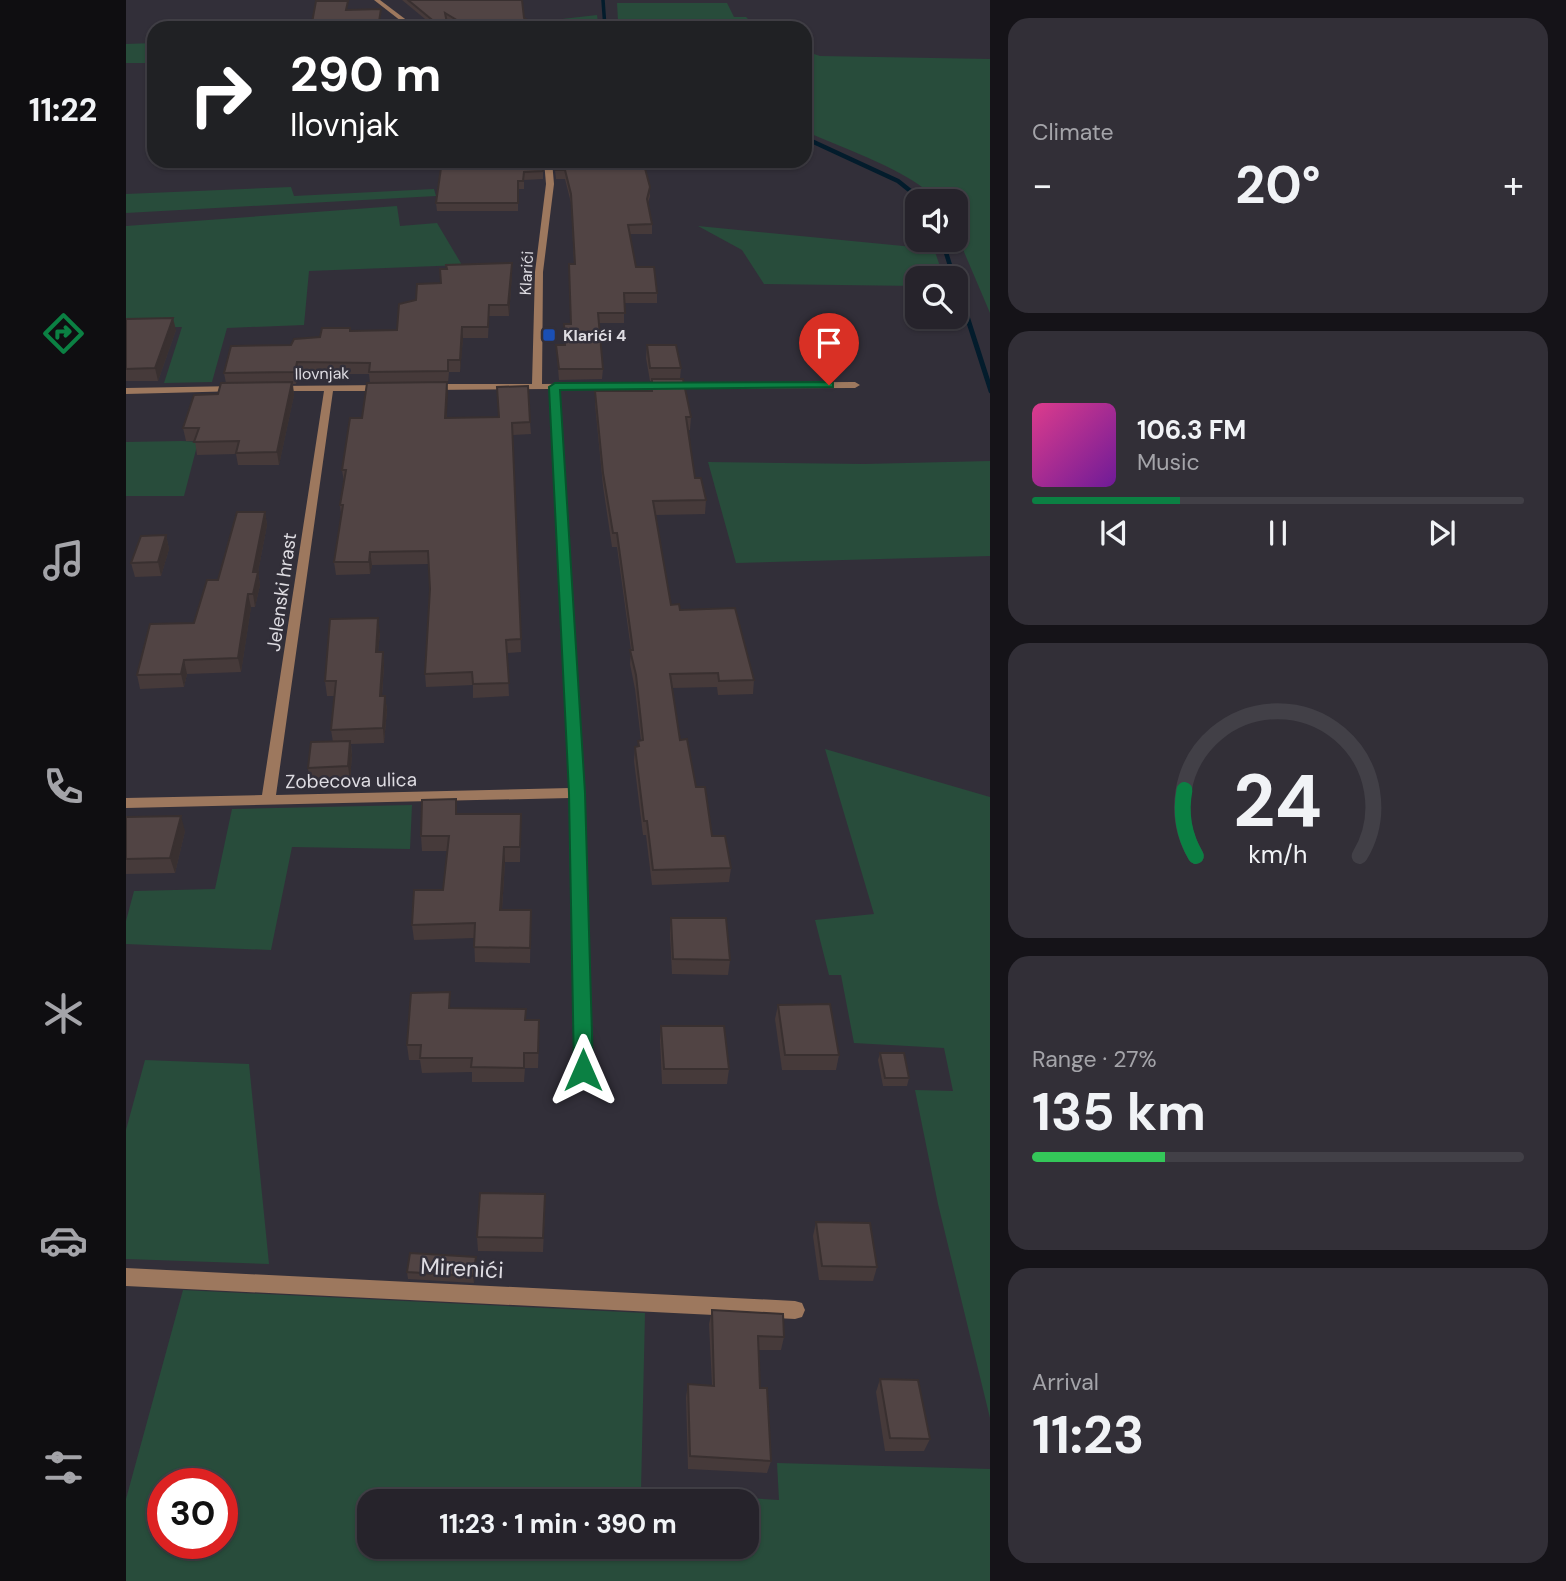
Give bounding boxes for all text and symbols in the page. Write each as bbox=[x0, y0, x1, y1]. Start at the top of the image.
text: 290 m bbox=[290, 42, 441, 106]
icon: right bbox=[175, 49, 266, 140]
text: 11:22 bbox=[29, 89, 97, 131]
text: Ilovnjak bbox=[290, 104, 399, 146]
text: Climate bbox=[1032, 117, 1114, 147]
text: 20° bbox=[1235, 151, 1321, 219]
text: − bbox=[1032, 160, 1053, 210]
text: + bbox=[1503, 160, 1524, 210]
map controls bbox=[905, 189, 968, 329]
button: sound bbox=[905, 189, 968, 252]
street label: Klarići bbox=[515, 250, 538, 296]
button: search bbox=[905, 266, 968, 329]
icon: directions bbox=[39, 309, 88, 358]
pin bbox=[799, 313, 859, 385]
icon: arrive bbox=[810, 324, 848, 362]
place label: Klarići 4 bbox=[563, 325, 626, 346]
marker: Klarići 4 bbox=[541, 327, 557, 343]
street label: Ilovnjak bbox=[294, 363, 350, 384]
text: 106.3 FM bbox=[1137, 413, 1246, 447]
text: Music bbox=[1137, 447, 1200, 477]
icon: previous bbox=[1095, 514, 1133, 552]
icon: pause bbox=[1259, 514, 1297, 552]
icon: next bbox=[1423, 514, 1461, 552]
street label: Jelenski hrast bbox=[261, 531, 302, 653]
icon: music bbox=[39, 536, 88, 585]
text: 24 bbox=[1234, 755, 1322, 850]
icon: phone bbox=[39, 762, 88, 811]
street label: Zobecova ulica bbox=[285, 767, 417, 794]
text: km/h bbox=[1248, 838, 1308, 871]
icon: climate bbox=[39, 989, 88, 1038]
position arrow bbox=[546, 1033, 620, 1107]
text: Range · 27% bbox=[1032, 1044, 1157, 1074]
text: 135 km bbox=[1032, 1078, 1206, 1146]
icon: car bbox=[39, 1216, 88, 1265]
street label: Mirenići bbox=[420, 1251, 504, 1285]
text: Arrival bbox=[1032, 1367, 1099, 1397]
text: 11:23 bbox=[1032, 1401, 1144, 1469]
icon: filters bbox=[39, 1443, 88, 1492]
speed limit sign: 30 bbox=[147, 1468, 238, 1559]
text: 11:23 · 1 min · 390 m bbox=[439, 1507, 677, 1541]

